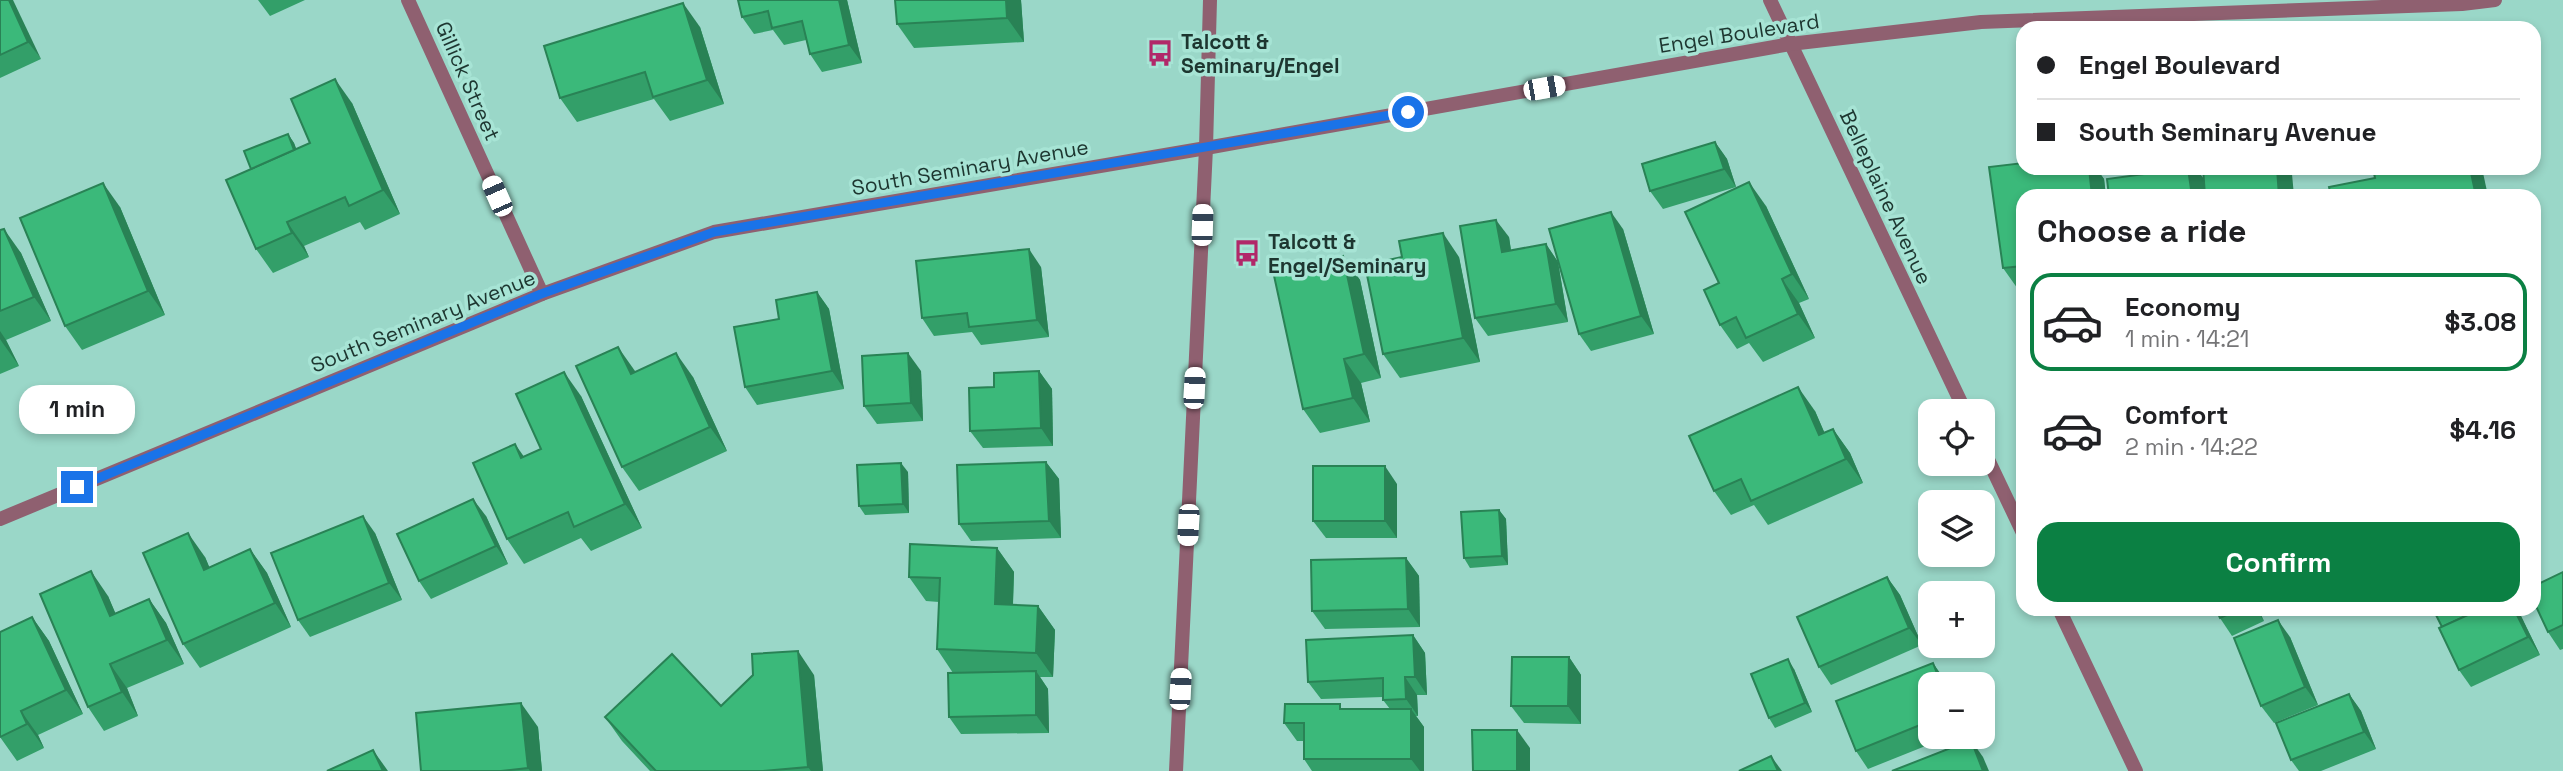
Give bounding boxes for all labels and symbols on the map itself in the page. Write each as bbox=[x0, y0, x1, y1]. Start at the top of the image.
street label: Engel Boulevard bbox=[1657, 7, 1821, 59]
street label: Gillick Street bbox=[430, 17, 506, 145]
place label: Talcott & Seminary/Engel bbox=[1181, 28, 1340, 79]
bus stop icon: Talcott & Seminary/Engel bbox=[1145, 38, 1175, 68]
car bbox=[1522, 74, 1567, 102]
route start bbox=[1392, 96, 1424, 128]
street label: Belleplaine Avenue bbox=[1834, 105, 1938, 289]
street label: South Seminary Avenue bbox=[849, 133, 1091, 201]
car bbox=[479, 173, 516, 219]
car bbox=[1191, 204, 1214, 246]
place label: Talcott & Engel/Seminary bbox=[1268, 228, 1427, 279]
bus stop icon: Talcott & Engel/Seminary bbox=[1232, 238, 1262, 268]
street label: South Seminary Avenue bbox=[307, 264, 539, 378]
car bbox=[1183, 366, 1206, 410]
callout: 1 min bbox=[19, 386, 135, 434]
route end bbox=[61, 471, 93, 503]
car bbox=[1177, 503, 1200, 547]
car bbox=[1169, 667, 1192, 711]

